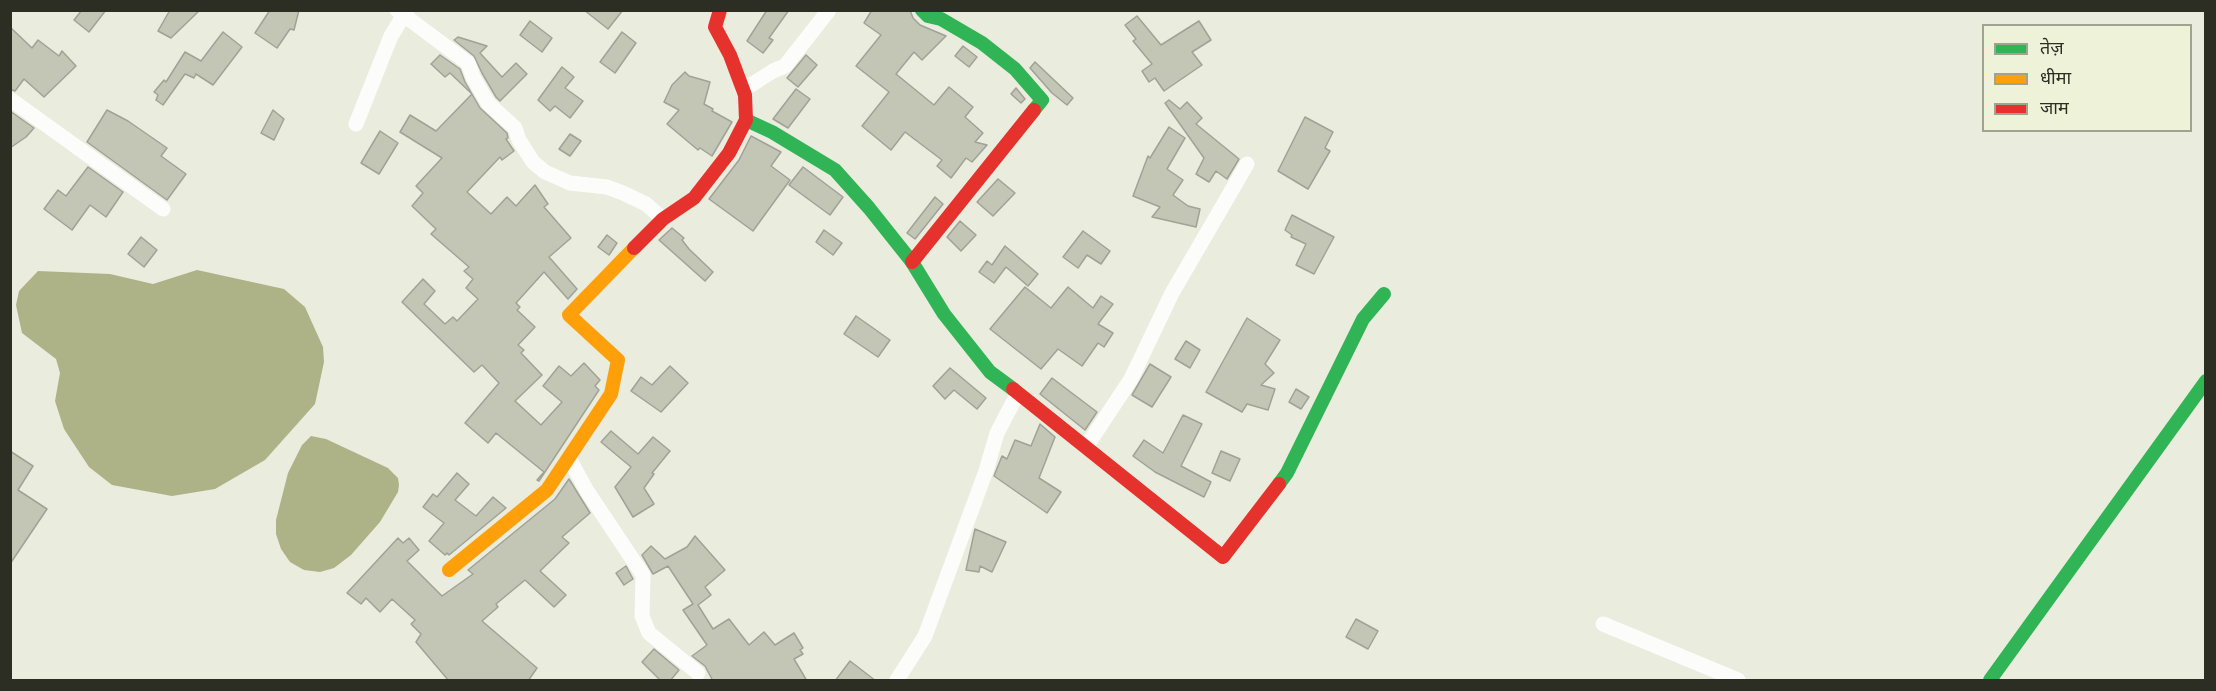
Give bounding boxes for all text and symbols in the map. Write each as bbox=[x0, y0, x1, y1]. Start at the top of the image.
legend bbox=[1982, 24, 2192, 132]
text: तेज़ bbox=[2040, 37, 2064, 59]
text: धीमा bbox=[2040, 67, 2071, 89]
text: जाम bbox=[2040, 97, 2069, 119]

